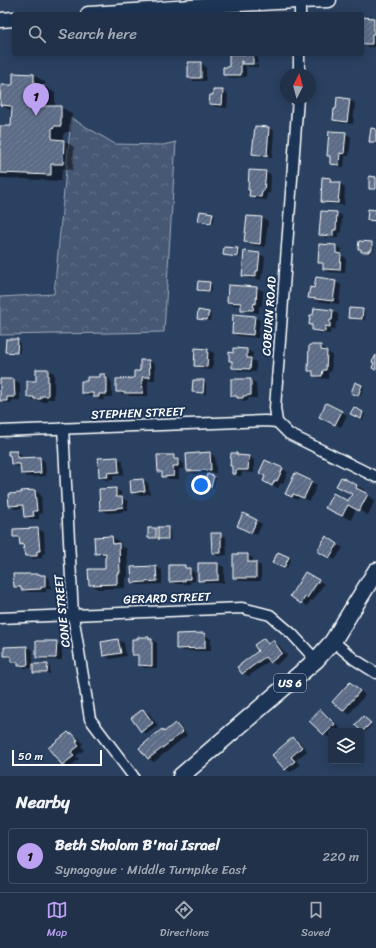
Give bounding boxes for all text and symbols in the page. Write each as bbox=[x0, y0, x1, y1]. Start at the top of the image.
search box bbox=[12, 12, 364, 56]
text: Search here bbox=[58, 21, 137, 47]
icon: search bbox=[26, 23, 48, 45]
north arrow bbox=[280, 68, 316, 104]
pin: 1 bbox=[23, 83, 49, 116]
street label: COBURN ROAD bbox=[255, 276, 283, 356]
street label: STEPHEN STREET bbox=[91, 400, 186, 426]
your location bbox=[191, 475, 211, 495]
street label: CONE STREET bbox=[47, 572, 77, 649]
street label: GERARD STREET bbox=[123, 585, 212, 611]
road number: US 6 bbox=[274, 674, 306, 692]
map controls bbox=[328, 728, 364, 764]
button: layers bbox=[328, 728, 364, 764]
text: 50 m bbox=[18, 747, 43, 766]
scale bar bbox=[12, 748, 102, 767]
text: Nearby bbox=[16, 787, 70, 817]
text: Beth Sholom B'nai Israel bbox=[55, 832, 220, 858]
text: 1 bbox=[27, 845, 33, 868]
text: 220 m bbox=[322, 845, 359, 868]
text: Synagogue · Middle Turnpike East bbox=[55, 858, 246, 881]
tab: Map bbox=[46, 899, 68, 942]
tab: Directions bbox=[160, 899, 209, 942]
tab: Saved bbox=[301, 899, 330, 942]

